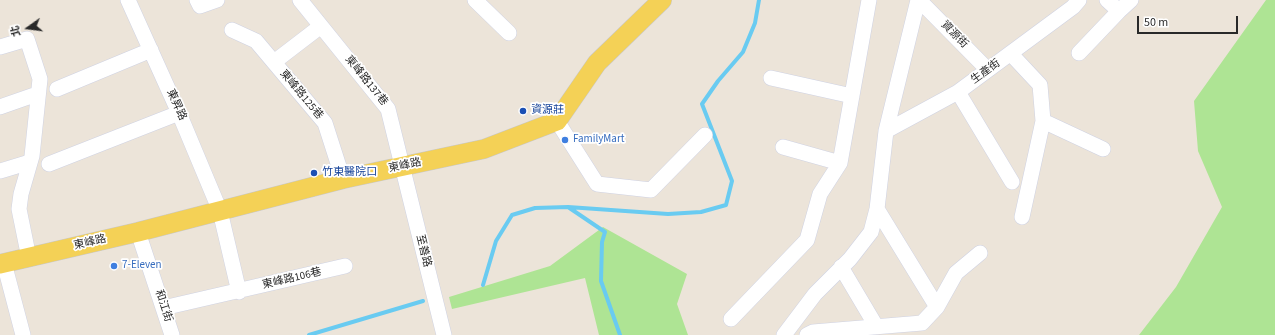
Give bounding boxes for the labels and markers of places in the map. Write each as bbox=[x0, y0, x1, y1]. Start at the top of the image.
place label: 資源莊 bbox=[531, 104, 564, 118]
marker: 資源莊 bbox=[518, 106, 528, 116]
place label: FamilyMart bbox=[573, 133, 624, 147]
marker: FamilyMart bbox=[560, 135, 570, 145]
place label: 竹東醫院口 bbox=[322, 166, 377, 180]
marker: 竹東醫院口 bbox=[309, 168, 319, 178]
place label: 7-Eleven bbox=[122, 259, 162, 273]
marker: 7-Eleven bbox=[109, 261, 119, 271]

